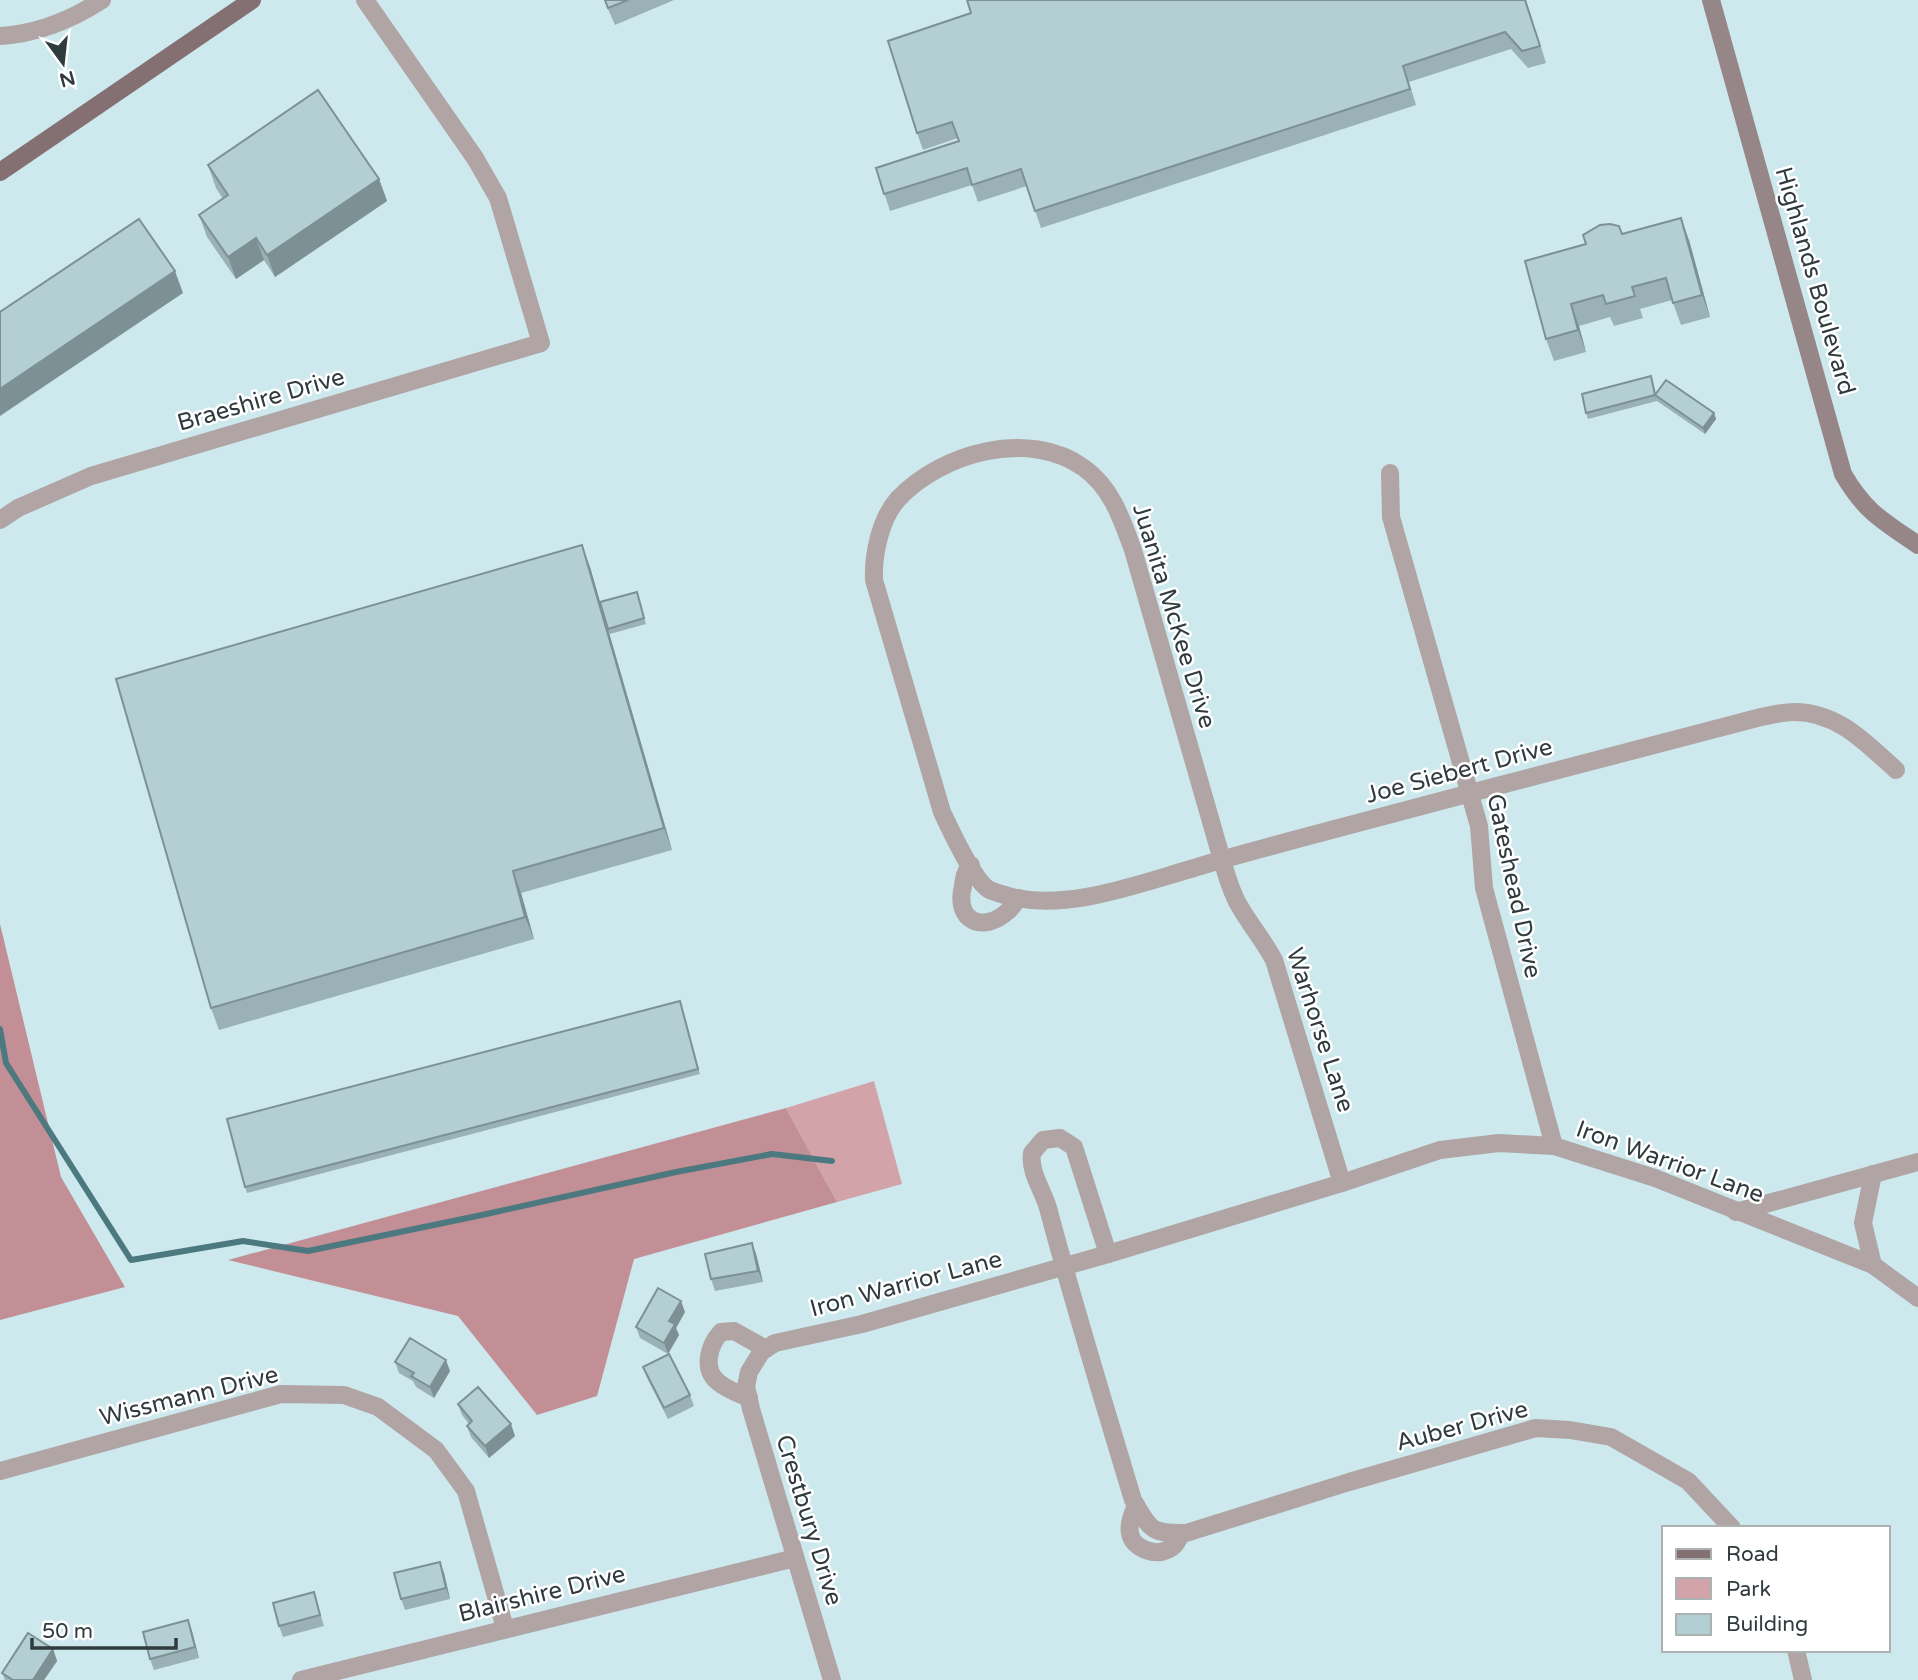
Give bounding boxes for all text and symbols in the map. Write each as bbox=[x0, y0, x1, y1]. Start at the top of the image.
north arrow bbox=[28, 28, 98, 98]
text: N bbox=[57, 66, 77, 91]
street label: Highlands Boulevard bbox=[1769, 164, 1861, 398]
street label: Braeshire Drive bbox=[174, 362, 348, 438]
street label: Juanita McKee Drive bbox=[1126, 500, 1222, 732]
street label: Joe Siebert Drive bbox=[1362, 732, 1556, 810]
street label: Gateshead Drive bbox=[1480, 791, 1548, 981]
street label: Warhorse Lane bbox=[1280, 944, 1360, 1116]
street label: Iron Warrior Lane bbox=[1572, 1115, 1768, 1209]
street label: Iron Warrior Lane bbox=[807, 1244, 1005, 1324]
street label: Wissmann Drive bbox=[97, 1360, 281, 1432]
street label: Auber Drive bbox=[1393, 1394, 1531, 1458]
street label: Crestbury Drive bbox=[769, 1431, 849, 1609]
legend bbox=[1662, 1526, 1890, 1652]
text: Road bbox=[1726, 1542, 1779, 1567]
street label: Blairshire Drive bbox=[456, 1559, 628, 1629]
text: Park bbox=[1726, 1577, 1771, 1602]
scale bar bbox=[32, 1606, 175, 1650]
text: Building bbox=[1726, 1612, 1808, 1637]
text: 50 m bbox=[42, 1619, 93, 1644]

